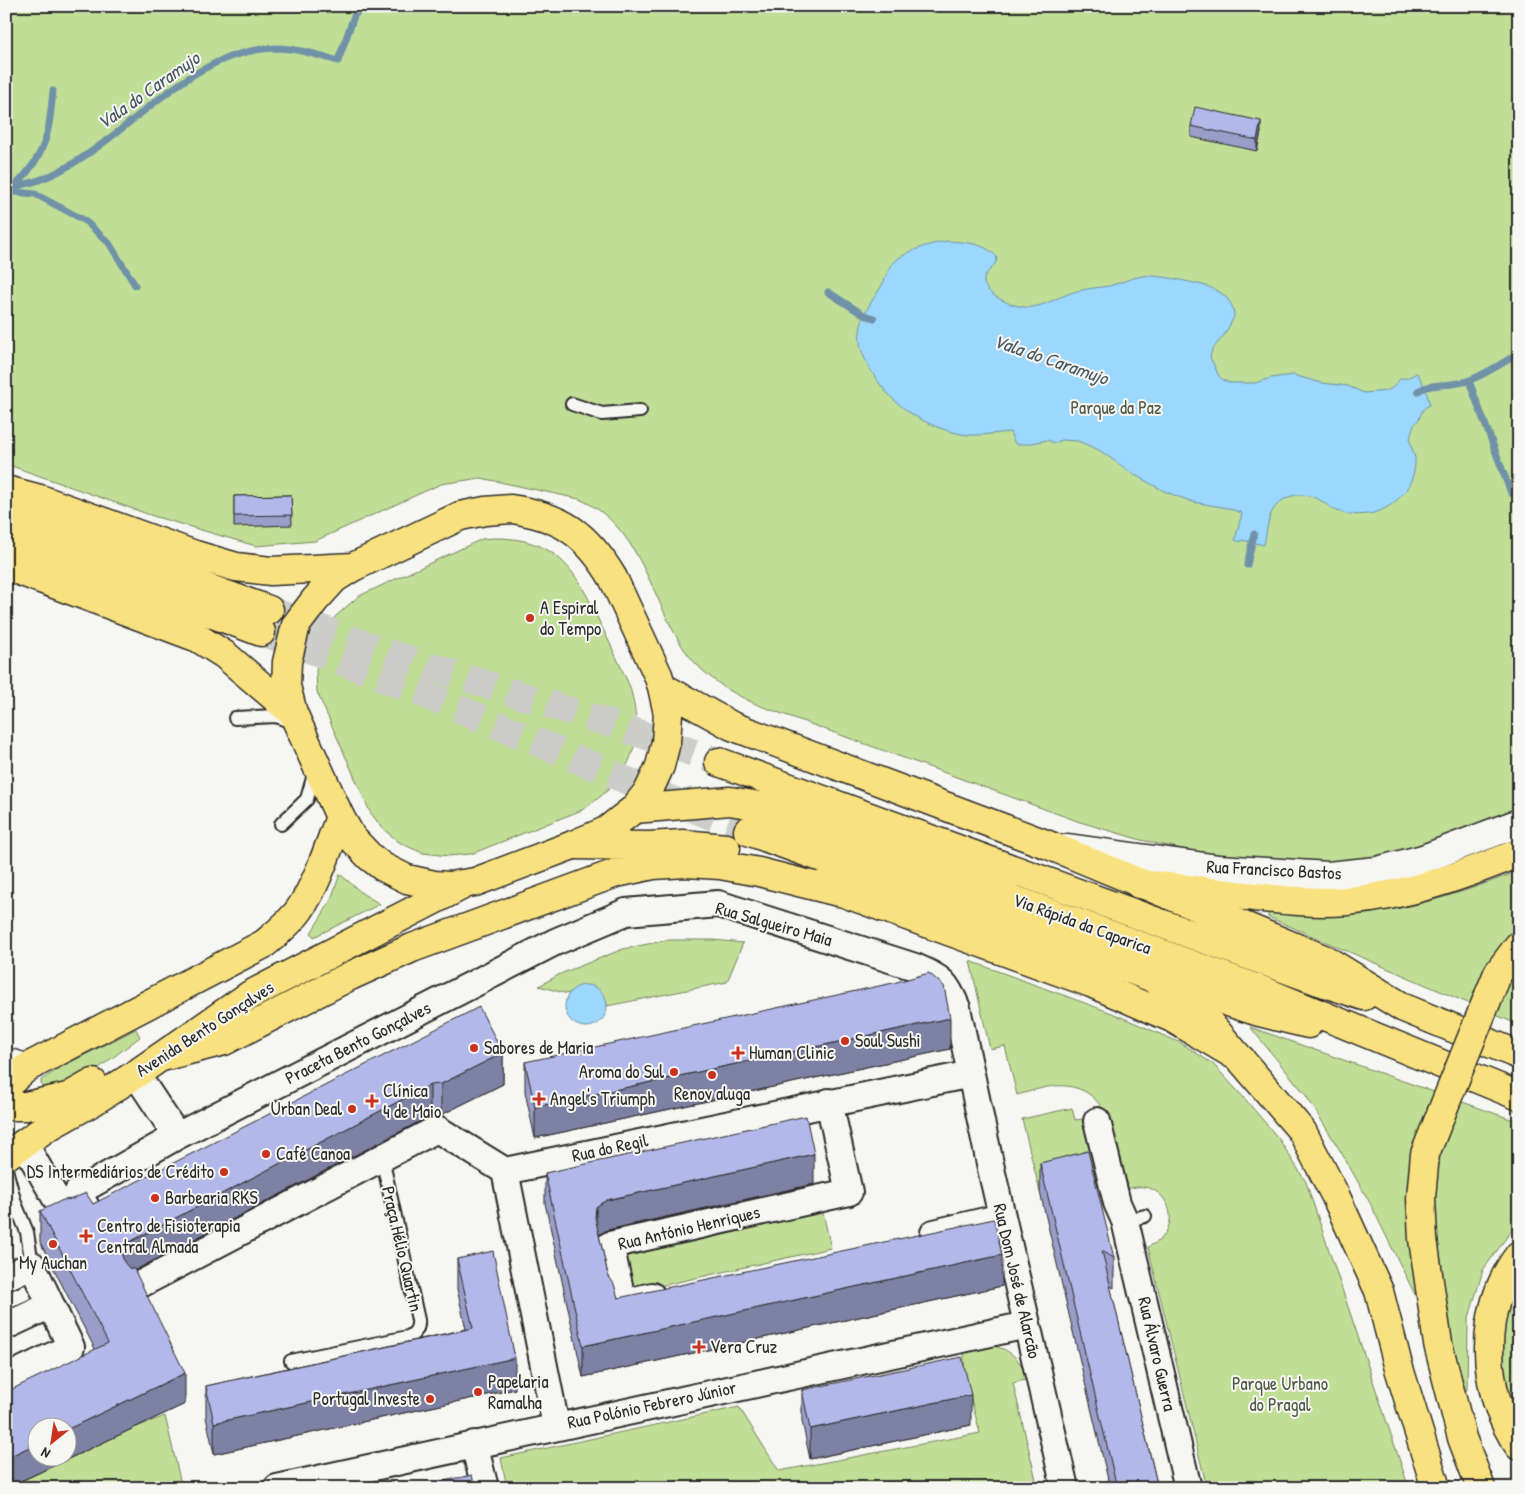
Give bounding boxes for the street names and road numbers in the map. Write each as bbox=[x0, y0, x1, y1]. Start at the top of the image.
street label: Rua Francisco Bastos bbox=[1206, 853, 1342, 886]
street label: Via Rápida da Caparica bbox=[1010, 887, 1155, 960]
street label: Rua Salgueiro Maia bbox=[713, 895, 835, 952]
street label: Avenida Bento Gonçalves bbox=[131, 975, 279, 1083]
street label: Praceta Bento Gonçalves bbox=[281, 995, 435, 1090]
street label: Rua do Regil bbox=[570, 1127, 650, 1168]
street label: Praça Hélio Quartin bbox=[376, 1184, 429, 1314]
street label: Rua António Henriques bbox=[616, 1199, 762, 1256]
street label: Rua Dom José de Alarcão bbox=[988, 1201, 1047, 1361]
street label: Rua Álvaro Guerra bbox=[1132, 1294, 1183, 1414]
street label: Rua Polónio Febrero Júnior bbox=[565, 1374, 739, 1435]

